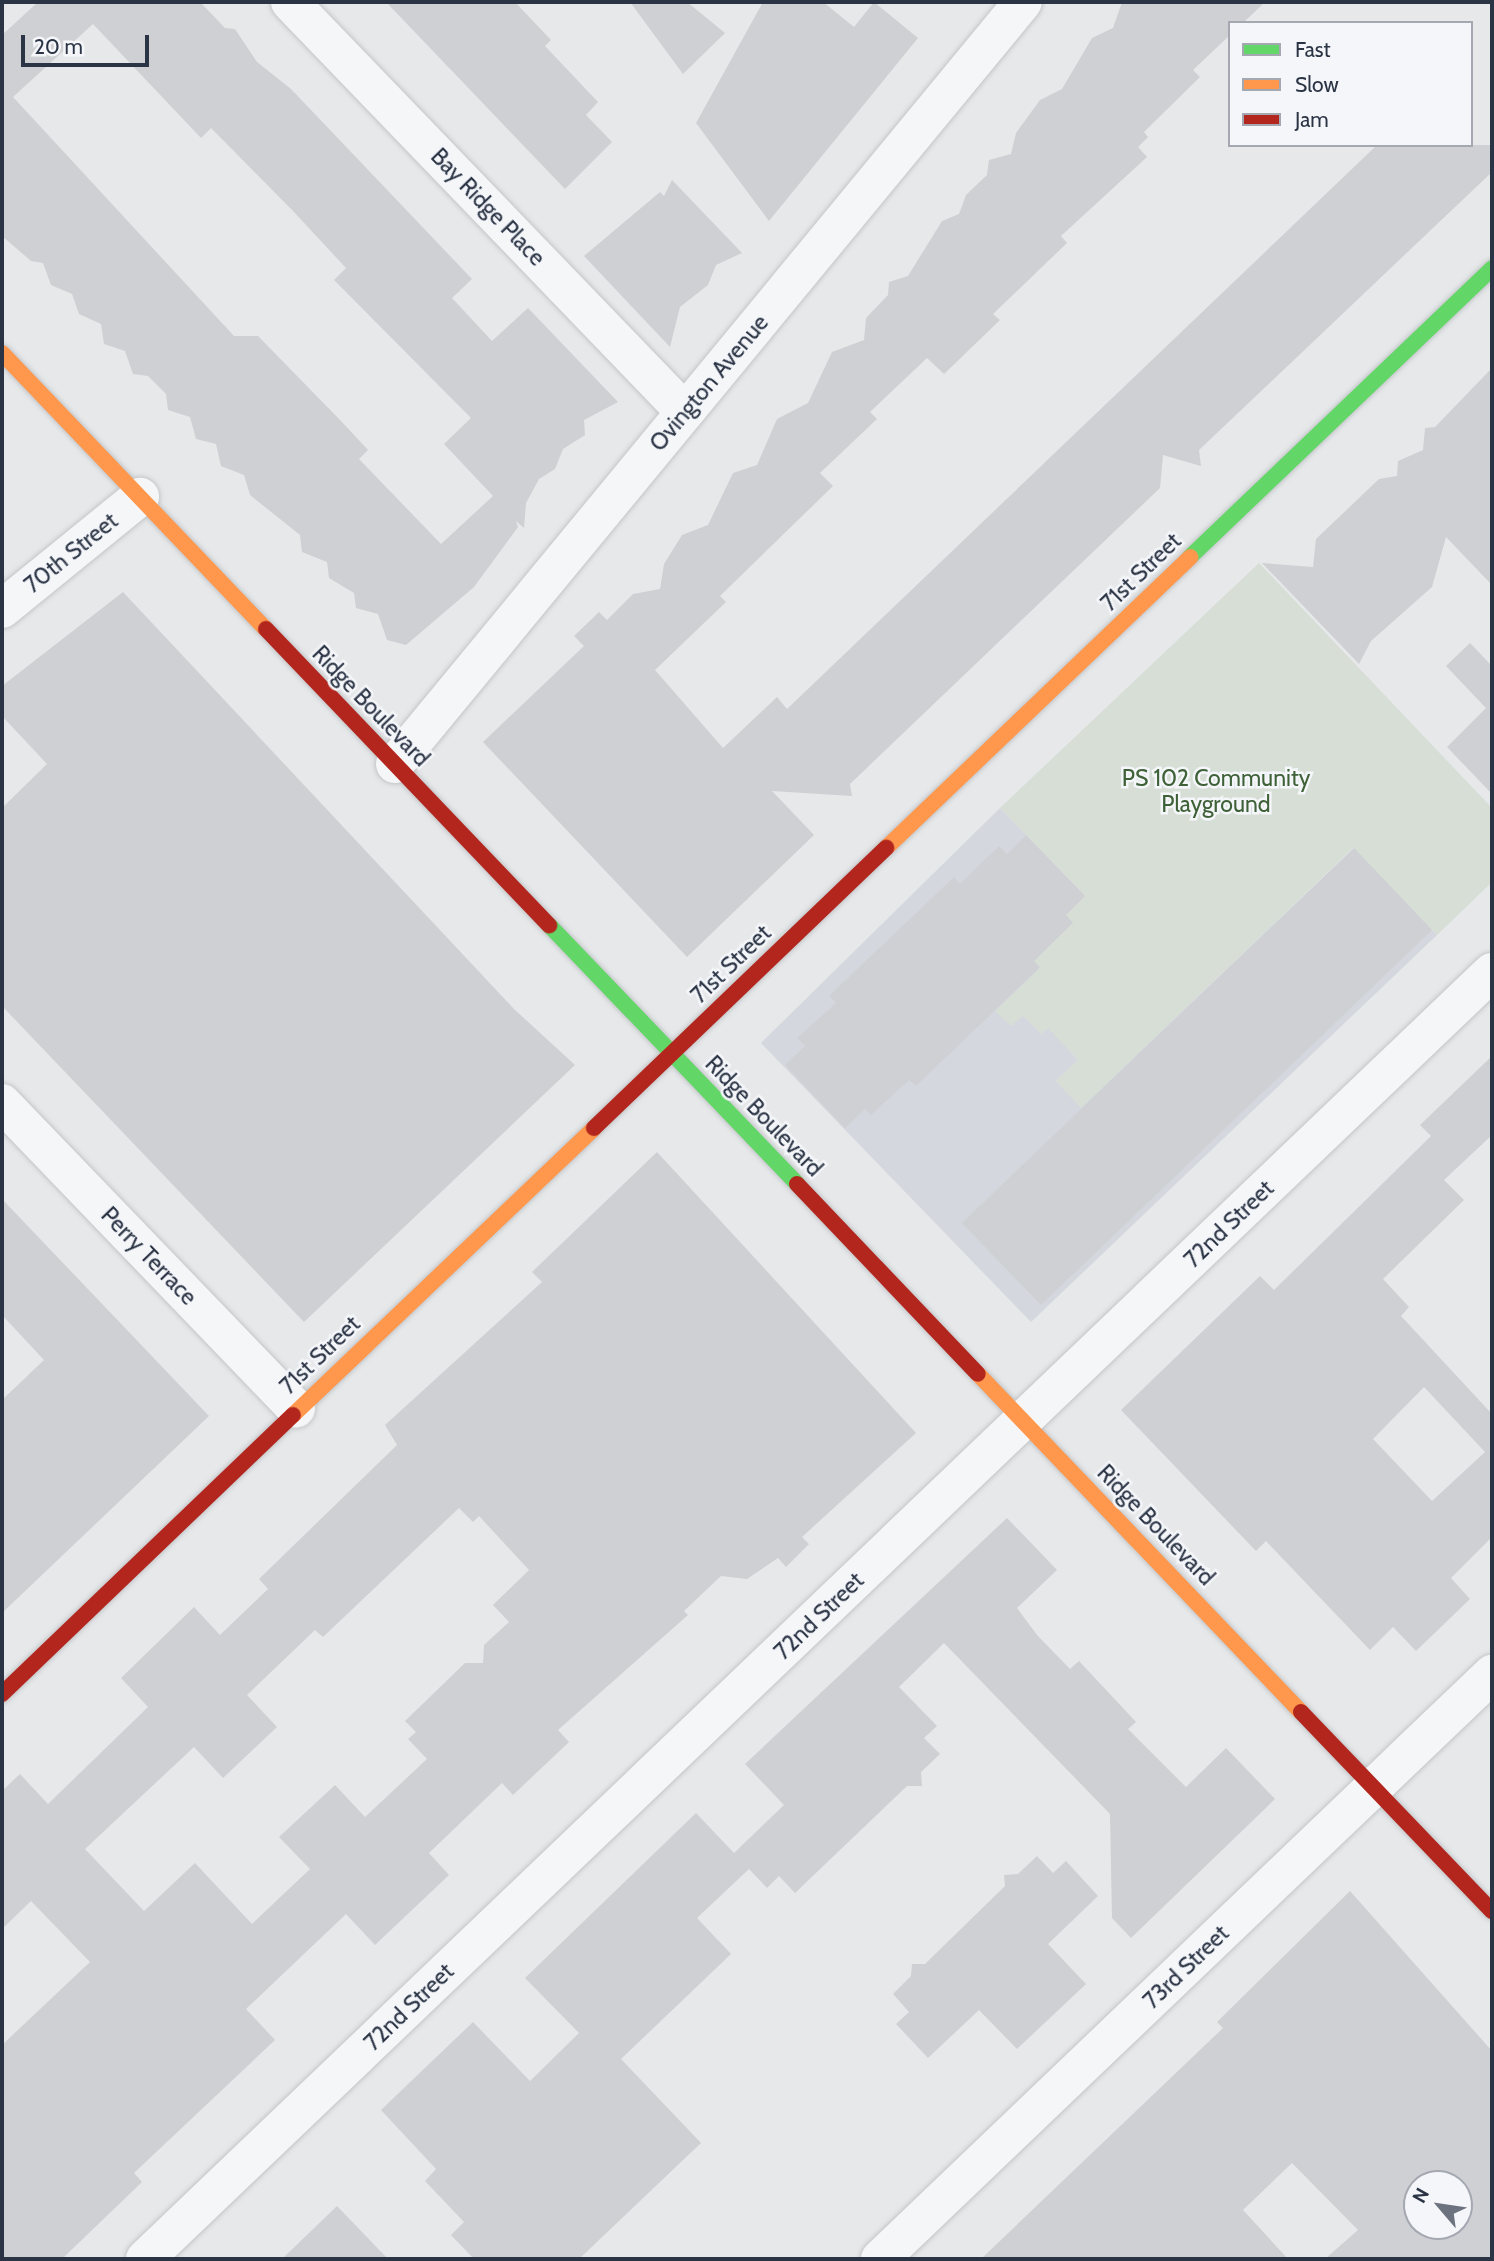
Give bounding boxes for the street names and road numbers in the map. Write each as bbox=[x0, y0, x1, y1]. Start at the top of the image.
street label: Bay Ridge Place bbox=[425, 143, 551, 271]
street label: Ovington Avenue bbox=[644, 309, 774, 457]
street label: 70th Street bbox=[19, 507, 123, 599]
street label: 71st Street bbox=[1095, 527, 1187, 617]
street label: Ridge Boulevard bbox=[306, 640, 436, 772]
street label: 71st Street bbox=[685, 919, 777, 1009]
street label: Ridge Boulevard bbox=[699, 1050, 829, 1182]
street label: 72nd Street bbox=[1179, 1175, 1279, 1273]
street label: Perry Terrace bbox=[95, 1201, 203, 1311]
street label: 71st Street bbox=[274, 1310, 366, 1400]
street label: Ridge Boulevard bbox=[1091, 1459, 1221, 1591]
street label: 72nd Street bbox=[769, 1567, 869, 1665]
street label: 73rd Street bbox=[1138, 1920, 1234, 2014]
street label: 72nd Street bbox=[359, 1958, 459, 2056]

